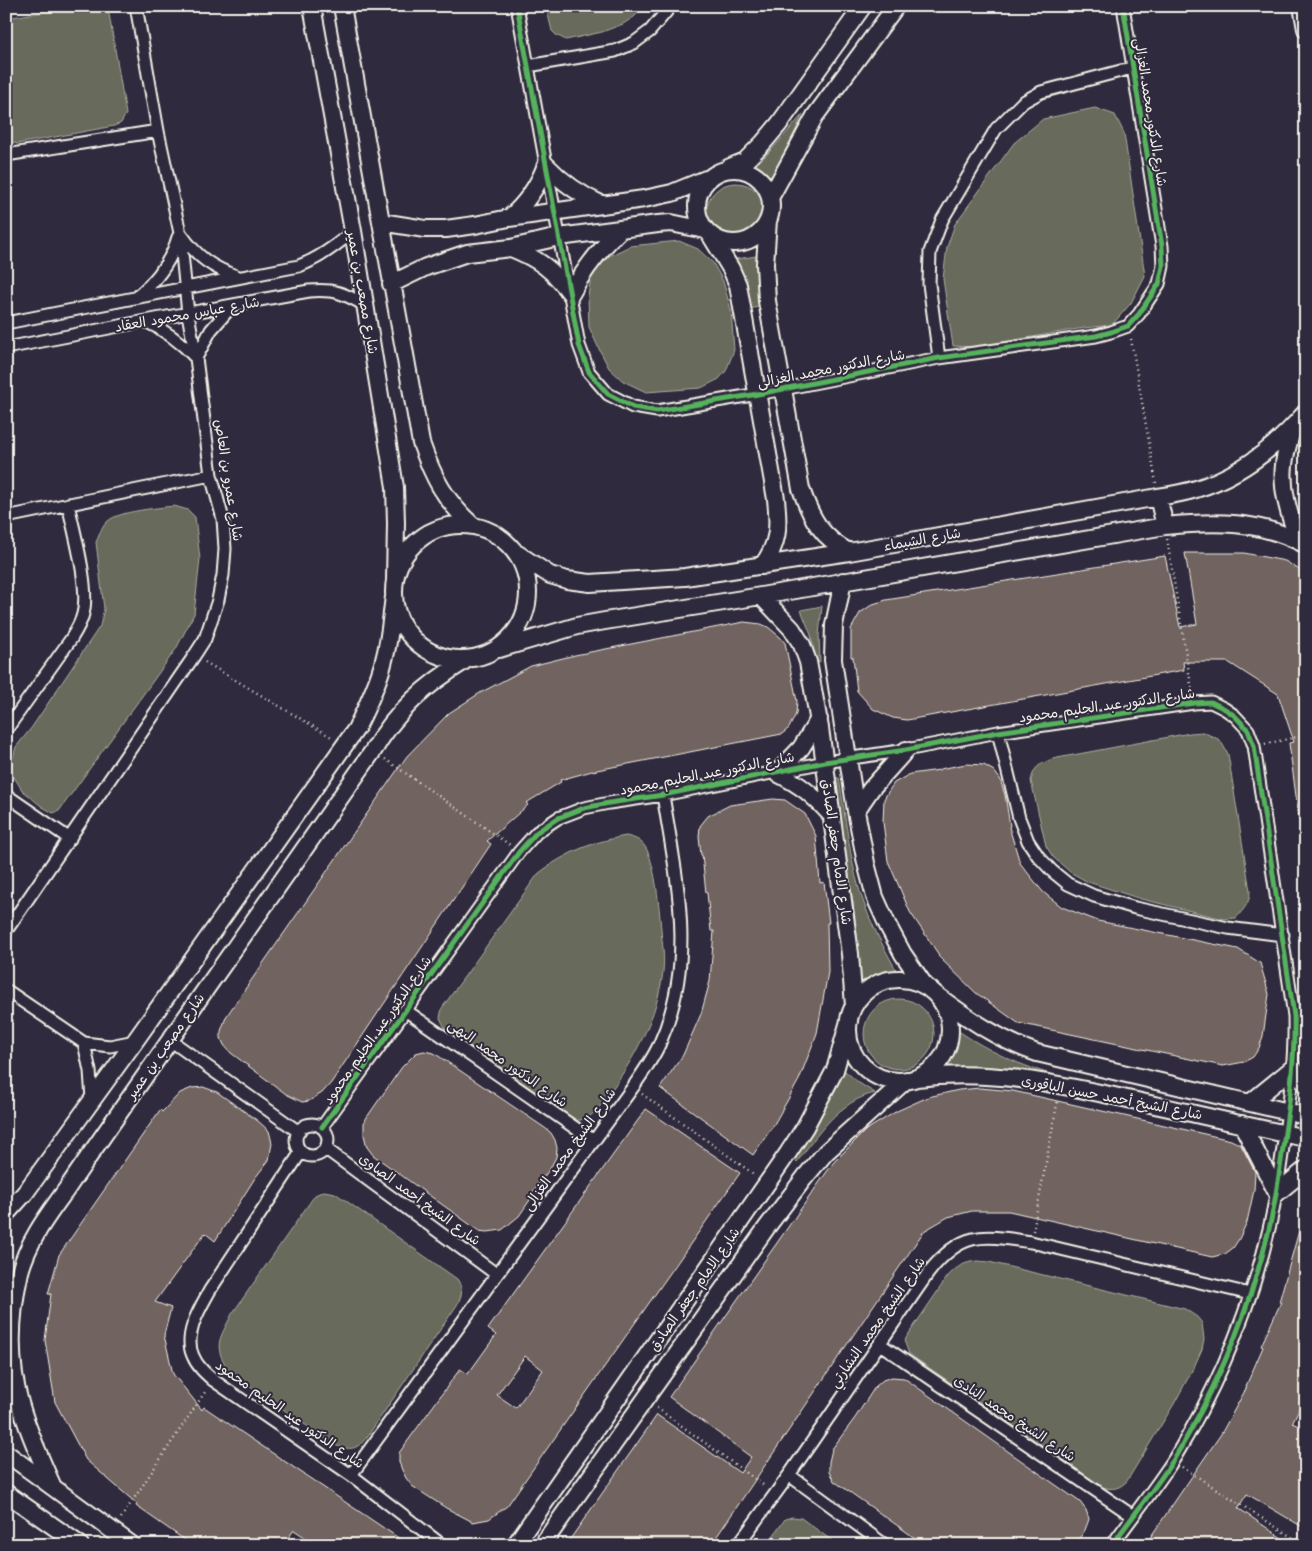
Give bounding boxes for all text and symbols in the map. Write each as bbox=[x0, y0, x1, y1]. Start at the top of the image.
street label: شارع الدكتور محمد الغزالى bbox=[1129, 36, 1172, 188]
street label: شارع مصعب بن عمير bbox=[342, 228, 383, 356]
street label: شارع عباس محمود العقاد bbox=[113, 292, 261, 337]
street label: شارع الدكتور محمد الغزالى bbox=[756, 345, 907, 392]
street label: شارع عمرو بن العاص bbox=[209, 418, 248, 542]
street label: شارع الشيماء bbox=[882, 523, 962, 556]
street label: شارع الدكتور عبد الحليم محمود bbox=[1018, 684, 1196, 728]
street label: شارع الدكتور عبد الحليم محمود bbox=[618, 747, 796, 801]
street label: شارع الامام جعفر الصادق bbox=[816, 778, 856, 926]
street label: شارع الدكتور عبد الحليم محمود bbox=[319, 952, 437, 1109]
street label: شارع مصعب بن عمير bbox=[121, 989, 209, 1104]
street label: شارع الدكتور محمد البهى bbox=[444, 1015, 571, 1112]
street label: شارع الشيخ أحمد حسن الباقورى bbox=[1020, 1071, 1204, 1124]
street label: شارع الشيخ محمد الغزالى bbox=[518, 1084, 620, 1215]
street label: شارع الشيخ أحمد الصاوى bbox=[355, 1149, 484, 1250]
street label: شارع الامام جعفر الصادق bbox=[644, 1224, 745, 1356]
street label: شارع الشيخ محمد النشارتي bbox=[825, 1253, 932, 1393]
street label: شارع الدكتور عبد الحليم محمود bbox=[211, 1356, 368, 1474]
street label: شارع الشيخ محمد النادى bbox=[950, 1371, 1079, 1466]

